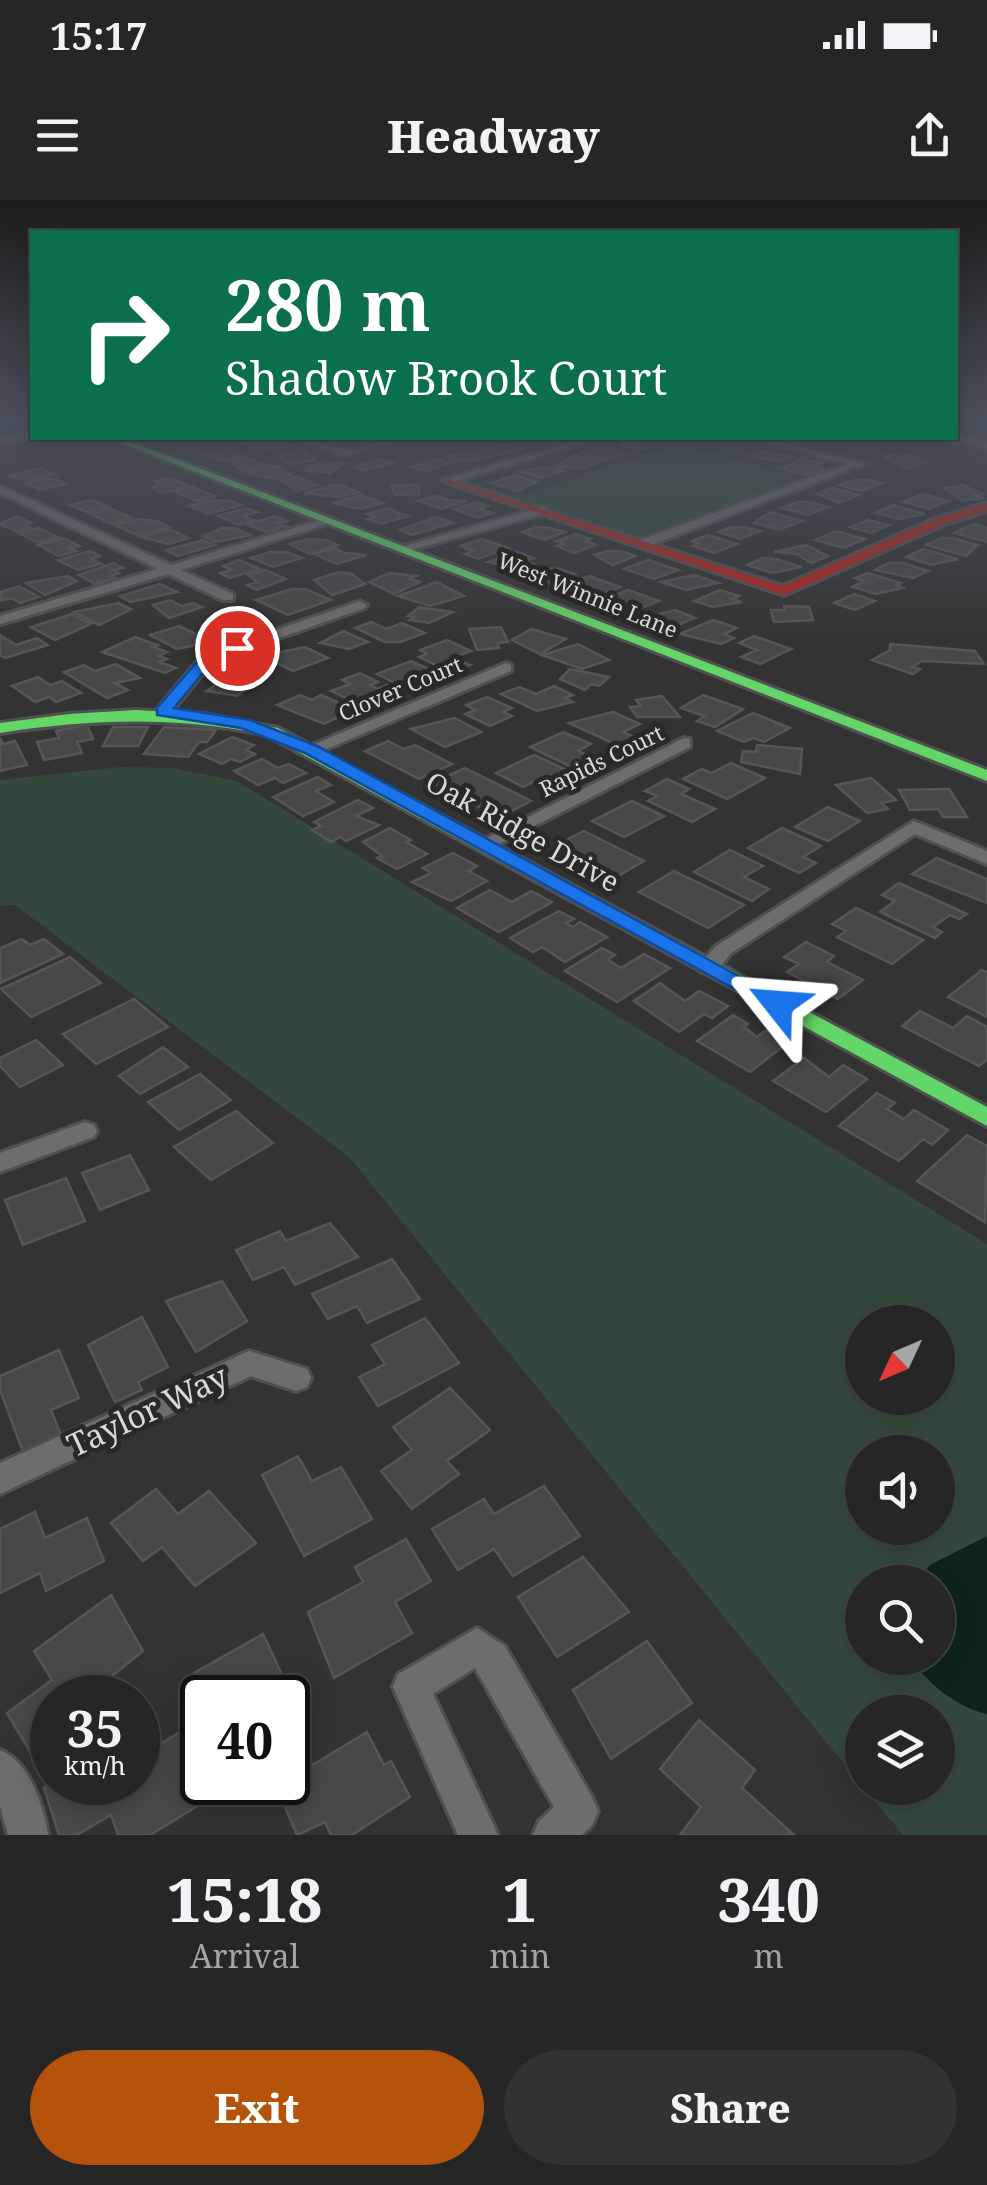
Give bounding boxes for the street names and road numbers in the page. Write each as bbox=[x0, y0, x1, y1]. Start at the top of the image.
street label: West Winnie Lane bbox=[493, 544, 683, 644]
street label: Clover Court bbox=[333, 648, 467, 728]
street label: Rapids Court bbox=[534, 717, 668, 803]
street label: Oak Ridge Drive bbox=[419, 762, 627, 900]
street label: Taylor Way bbox=[60, 1354, 235, 1466]

